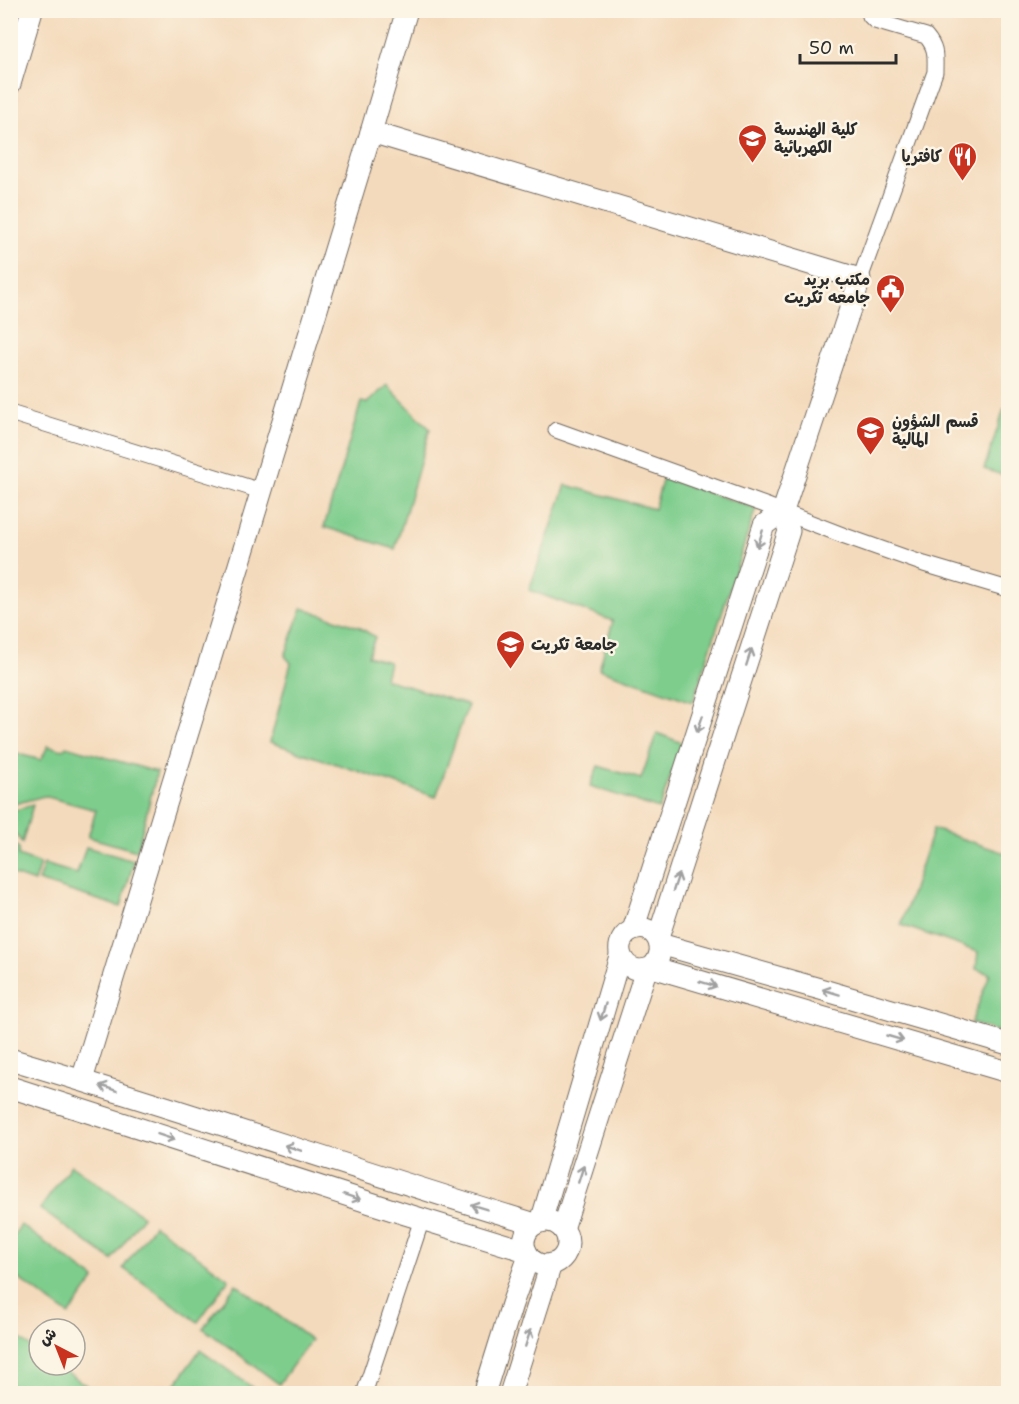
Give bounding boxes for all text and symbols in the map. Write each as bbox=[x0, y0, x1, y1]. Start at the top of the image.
scale bar bbox=[800, 27, 896, 65]
text: 50 m bbox=[809, 36, 854, 60]
place label: كلية الهندسة الكهربائية bbox=[774, 119, 858, 158]
school or university icon: كلية الهندسة الكهربائية bbox=[737, 122, 769, 164]
restaurant icon: كافتريا bbox=[947, 140, 979, 182]
place label: كافتريا bbox=[902, 146, 942, 167]
place label: مكتب بريد جامعه تكريت bbox=[784, 269, 870, 308]
public building icon: مكتب بريد جامعه تكريت bbox=[875, 272, 907, 314]
place label: قسم الشؤون المالية bbox=[892, 411, 979, 450]
school or university icon: قسم الشؤون المالية bbox=[855, 414, 887, 456]
one-way arrow bbox=[753, 529, 764, 548]
school or university icon: جامعة تكريت bbox=[494, 628, 526, 670]
place label: جامعة تكريت bbox=[531, 634, 617, 655]
one-way arrow bbox=[744, 648, 755, 667]
one-way arrow bbox=[693, 714, 704, 733]
one-way arrow bbox=[671, 873, 682, 892]
one-way arrow bbox=[698, 979, 717, 990]
one-way arrow bbox=[822, 986, 841, 997]
one-way arrow bbox=[597, 1002, 608, 1021]
one-way arrow bbox=[885, 1033, 904, 1044]
one-way arrow bbox=[99, 1082, 118, 1093]
one-way arrow bbox=[156, 1132, 175, 1143]
one-way arrow bbox=[284, 1142, 303, 1153]
one-way arrow bbox=[577, 1165, 588, 1184]
one-way arrow bbox=[342, 1192, 361, 1203]
one-way arrow bbox=[470, 1201, 489, 1212]
north arrow bbox=[27, 1317, 87, 1377]
text: ش bbox=[34, 1323, 61, 1350]
one-way arrow bbox=[523, 1329, 534, 1348]

